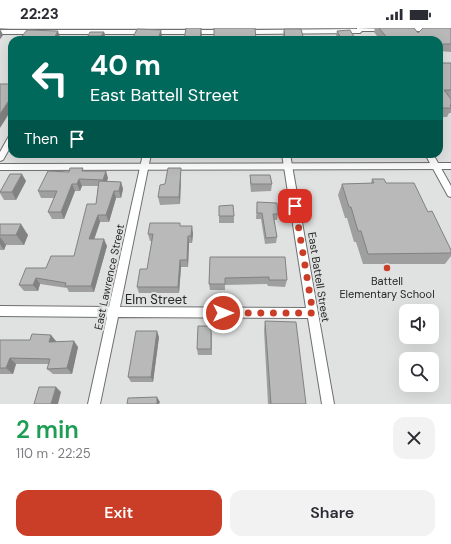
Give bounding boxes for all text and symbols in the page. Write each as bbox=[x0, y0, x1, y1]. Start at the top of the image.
text: 22:23 bbox=[20, 4, 59, 24]
text: 40 m bbox=[90, 47, 161, 84]
icon: left bbox=[24, 52, 76, 104]
text: East Battell Street bbox=[90, 83, 239, 107]
icon: arrive bbox=[66, 128, 88, 150]
text: Then bbox=[24, 129, 58, 149]
pin bbox=[278, 189, 312, 223]
icon: arrive bbox=[284, 195, 306, 217]
street label: East Lawrence Street bbox=[91, 223, 127, 331]
street label: East Battell Street bbox=[305, 231, 333, 323]
marker: Battell Elementary School bbox=[382, 263, 392, 273]
place label: Battell Elementary School bbox=[339, 274, 435, 301]
street label: Elm Street bbox=[125, 291, 187, 308]
position arrow bbox=[202, 292, 244, 334]
map controls bbox=[399, 304, 439, 392]
button: sound bbox=[399, 304, 439, 344]
button: search bbox=[399, 352, 439, 392]
text: 2 min bbox=[16, 414, 79, 445]
button: close bbox=[393, 417, 435, 459]
text: 110 m · 22:25 bbox=[16, 445, 91, 462]
button: Exit bbox=[16, 490, 222, 536]
button: Share bbox=[230, 490, 435, 536]

